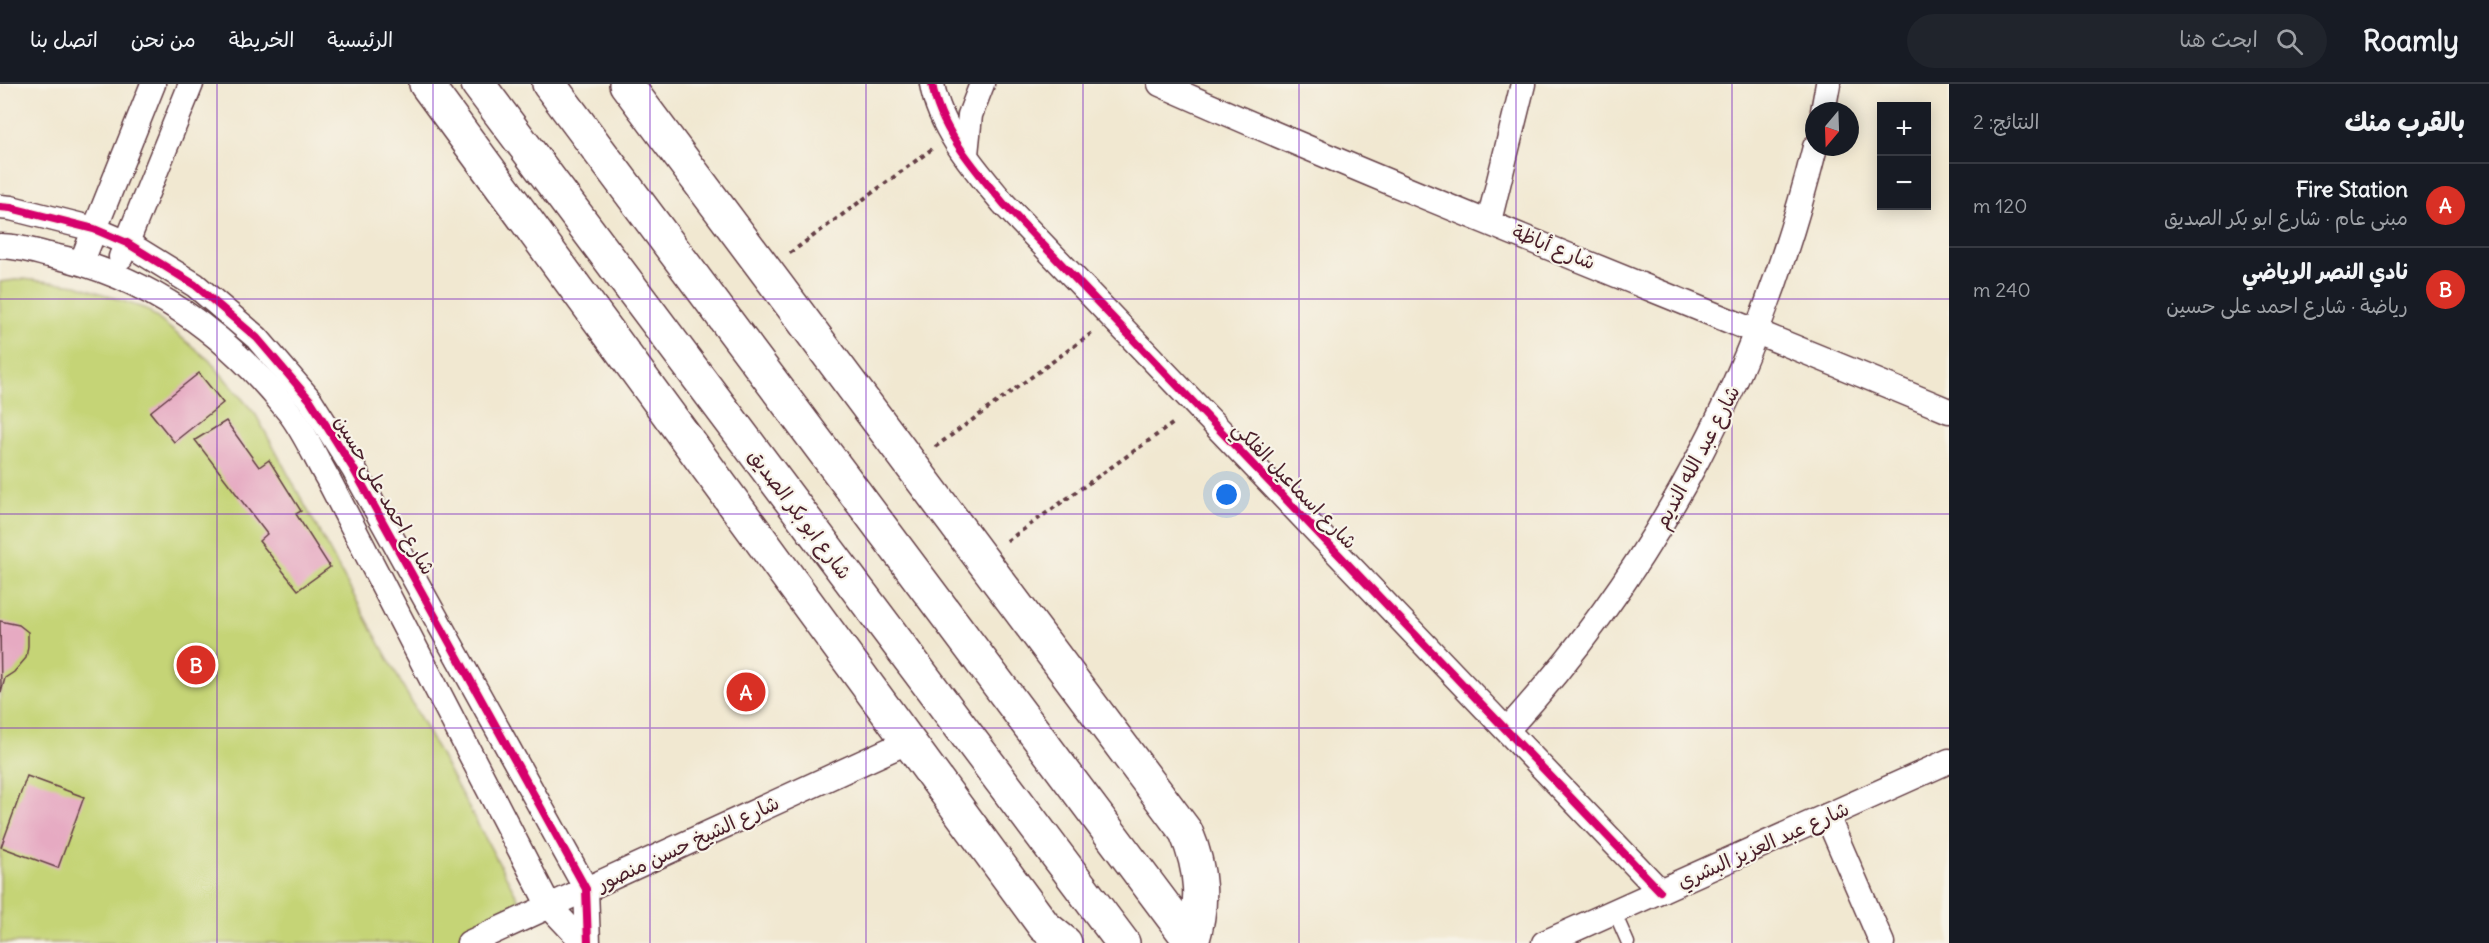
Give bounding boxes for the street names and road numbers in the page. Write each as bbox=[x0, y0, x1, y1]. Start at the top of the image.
street label: شارع أباظة bbox=[1508, 219, 1599, 276]
street label: شارع عبد الله النديم bbox=[1648, 381, 1748, 534]
street label: شارع احمد على حسين bbox=[328, 411, 441, 580]
street label: شارع اسماعيل الفلكي bbox=[1224, 415, 1363, 558]
street label: شارع ابو بكر الصديق bbox=[742, 444, 858, 585]
street label: شارع الشيخ حسن منصور bbox=[591, 789, 784, 898]
street label: شارع عبد العزيز البشري bbox=[1673, 795, 1854, 896]

